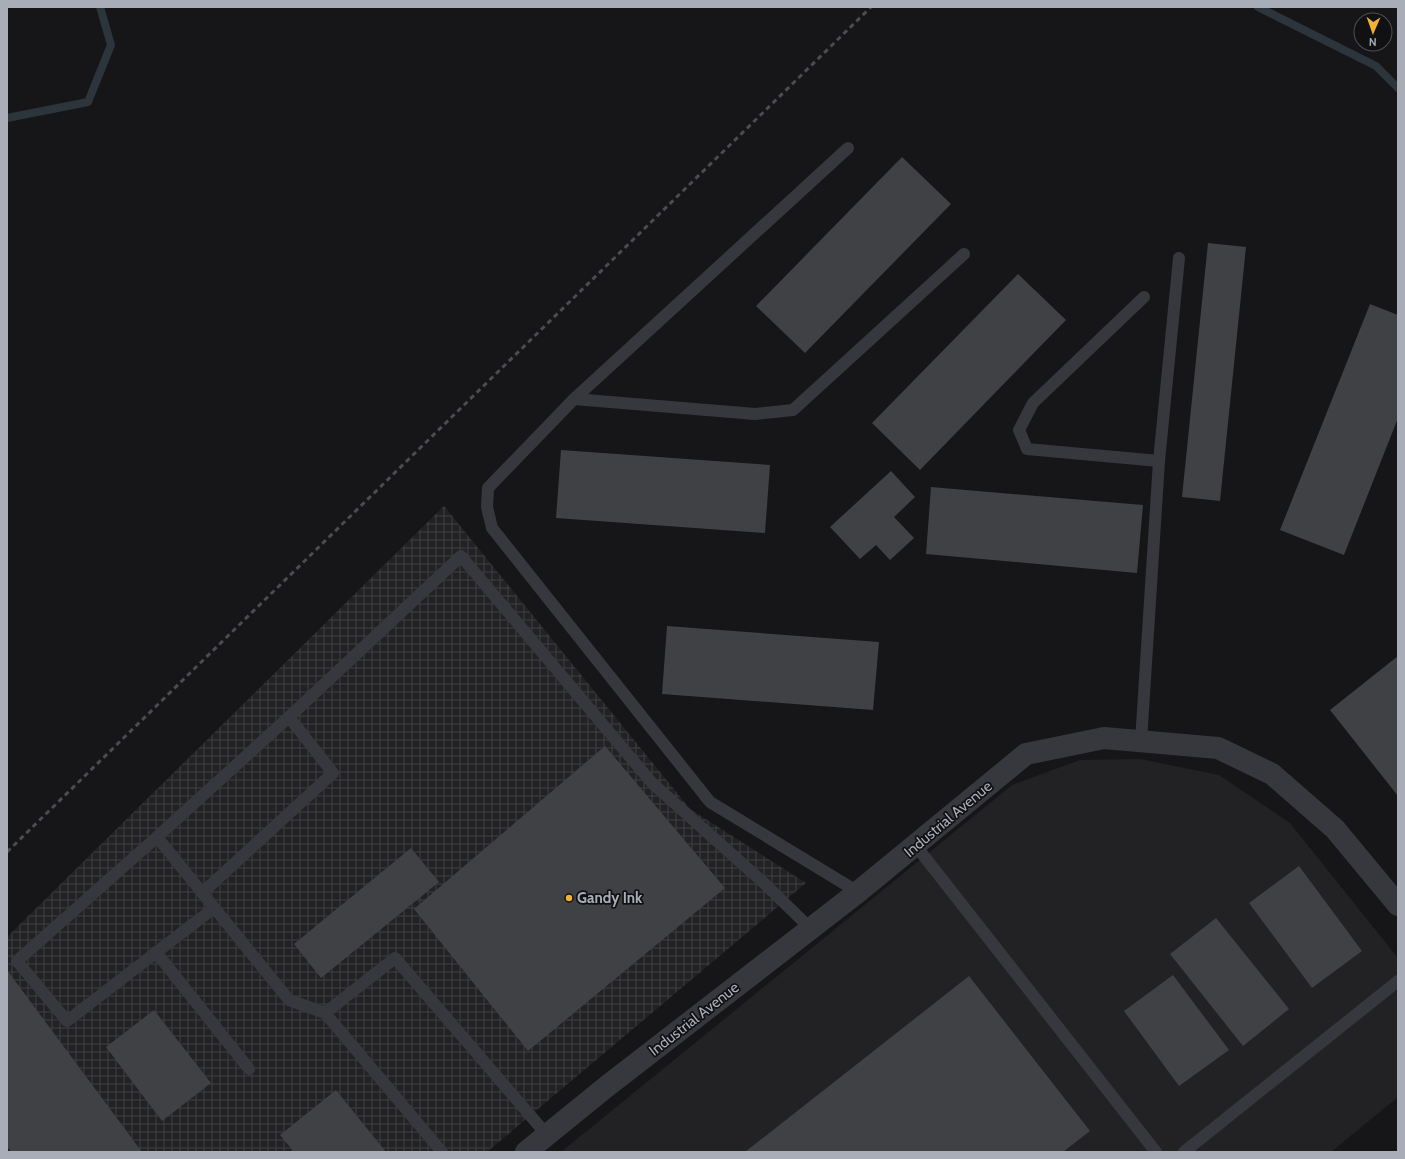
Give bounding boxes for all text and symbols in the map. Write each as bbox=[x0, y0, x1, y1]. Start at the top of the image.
north arrow bbox=[1353, 12, 1393, 52]
text: N bbox=[1369, 35, 1377, 49]
street label: Industrial Avenue bbox=[900, 777, 996, 861]
place label: Gandy Ink bbox=[577, 889, 643, 907]
marker: Gandy Ink bbox=[564, 893, 574, 903]
street label: Industrial Avenue bbox=[645, 978, 743, 1060]

